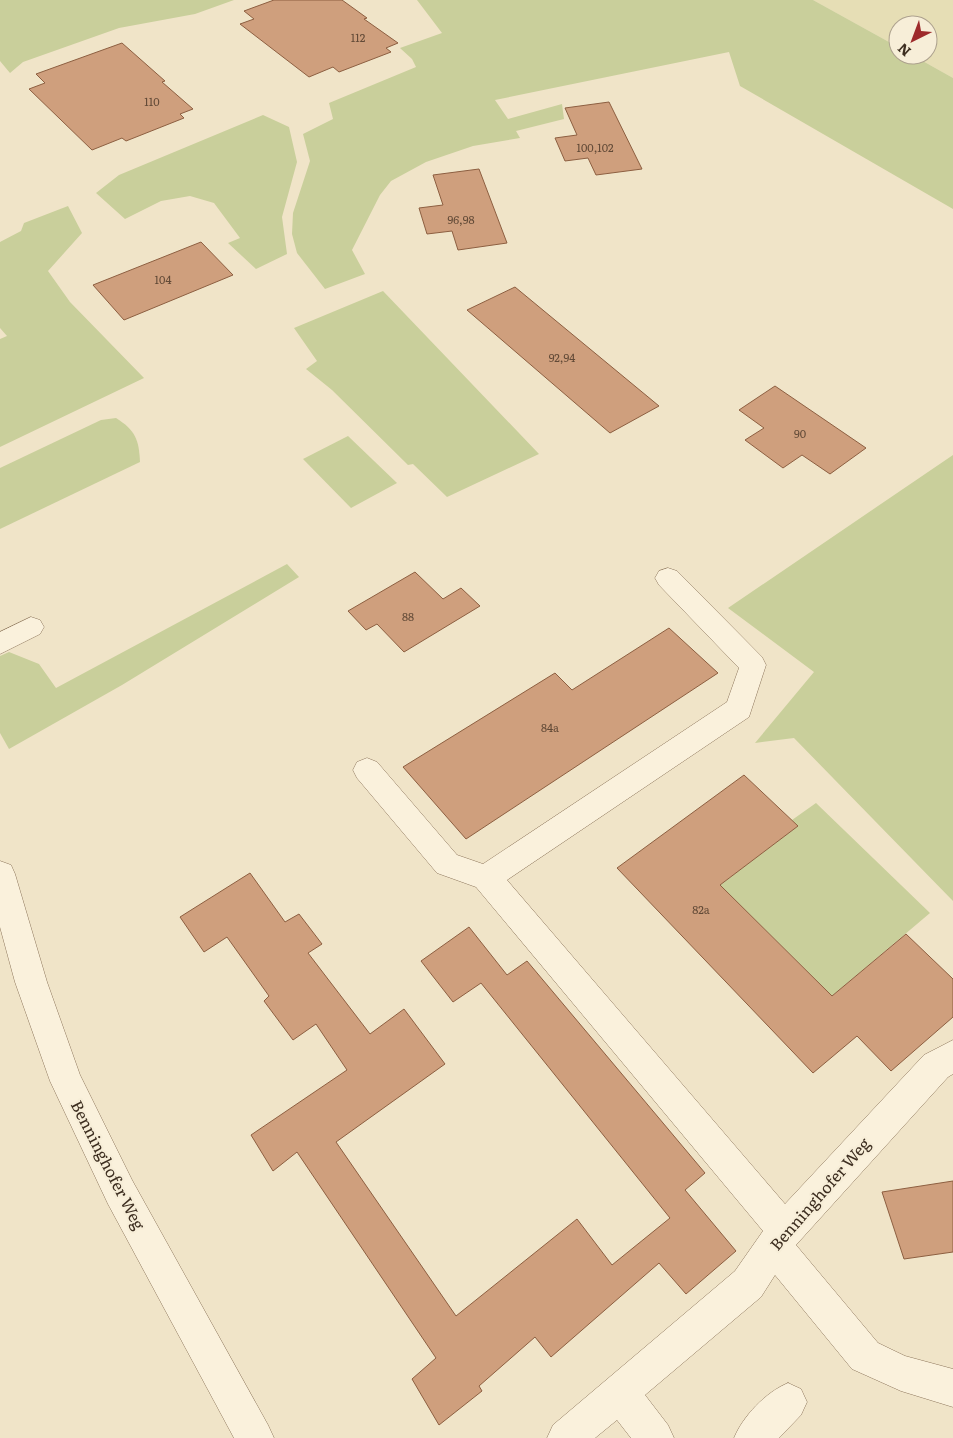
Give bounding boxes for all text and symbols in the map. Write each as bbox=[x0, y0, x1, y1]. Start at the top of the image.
north arrow bbox=[888, 15, 938, 65]
house number: 112 bbox=[351, 29, 366, 45]
text: N bbox=[892, 39, 915, 62]
house number: 110 bbox=[144, 93, 160, 109]
house number: 100,102 bbox=[576, 139, 614, 155]
house number: 96,98 bbox=[447, 211, 475, 227]
house number: 104 bbox=[155, 271, 171, 287]
house number: 92,94 bbox=[549, 349, 575, 365]
house number: 90 bbox=[794, 425, 806, 441]
house number: 88 bbox=[402, 608, 414, 624]
house number: 84a bbox=[541, 719, 559, 735]
house number: 82a bbox=[692, 901, 710, 917]
street label: Benninghofer Weg bbox=[66, 1096, 152, 1234]
street label: Benninghofer Weg bbox=[763, 1132, 875, 1255]

